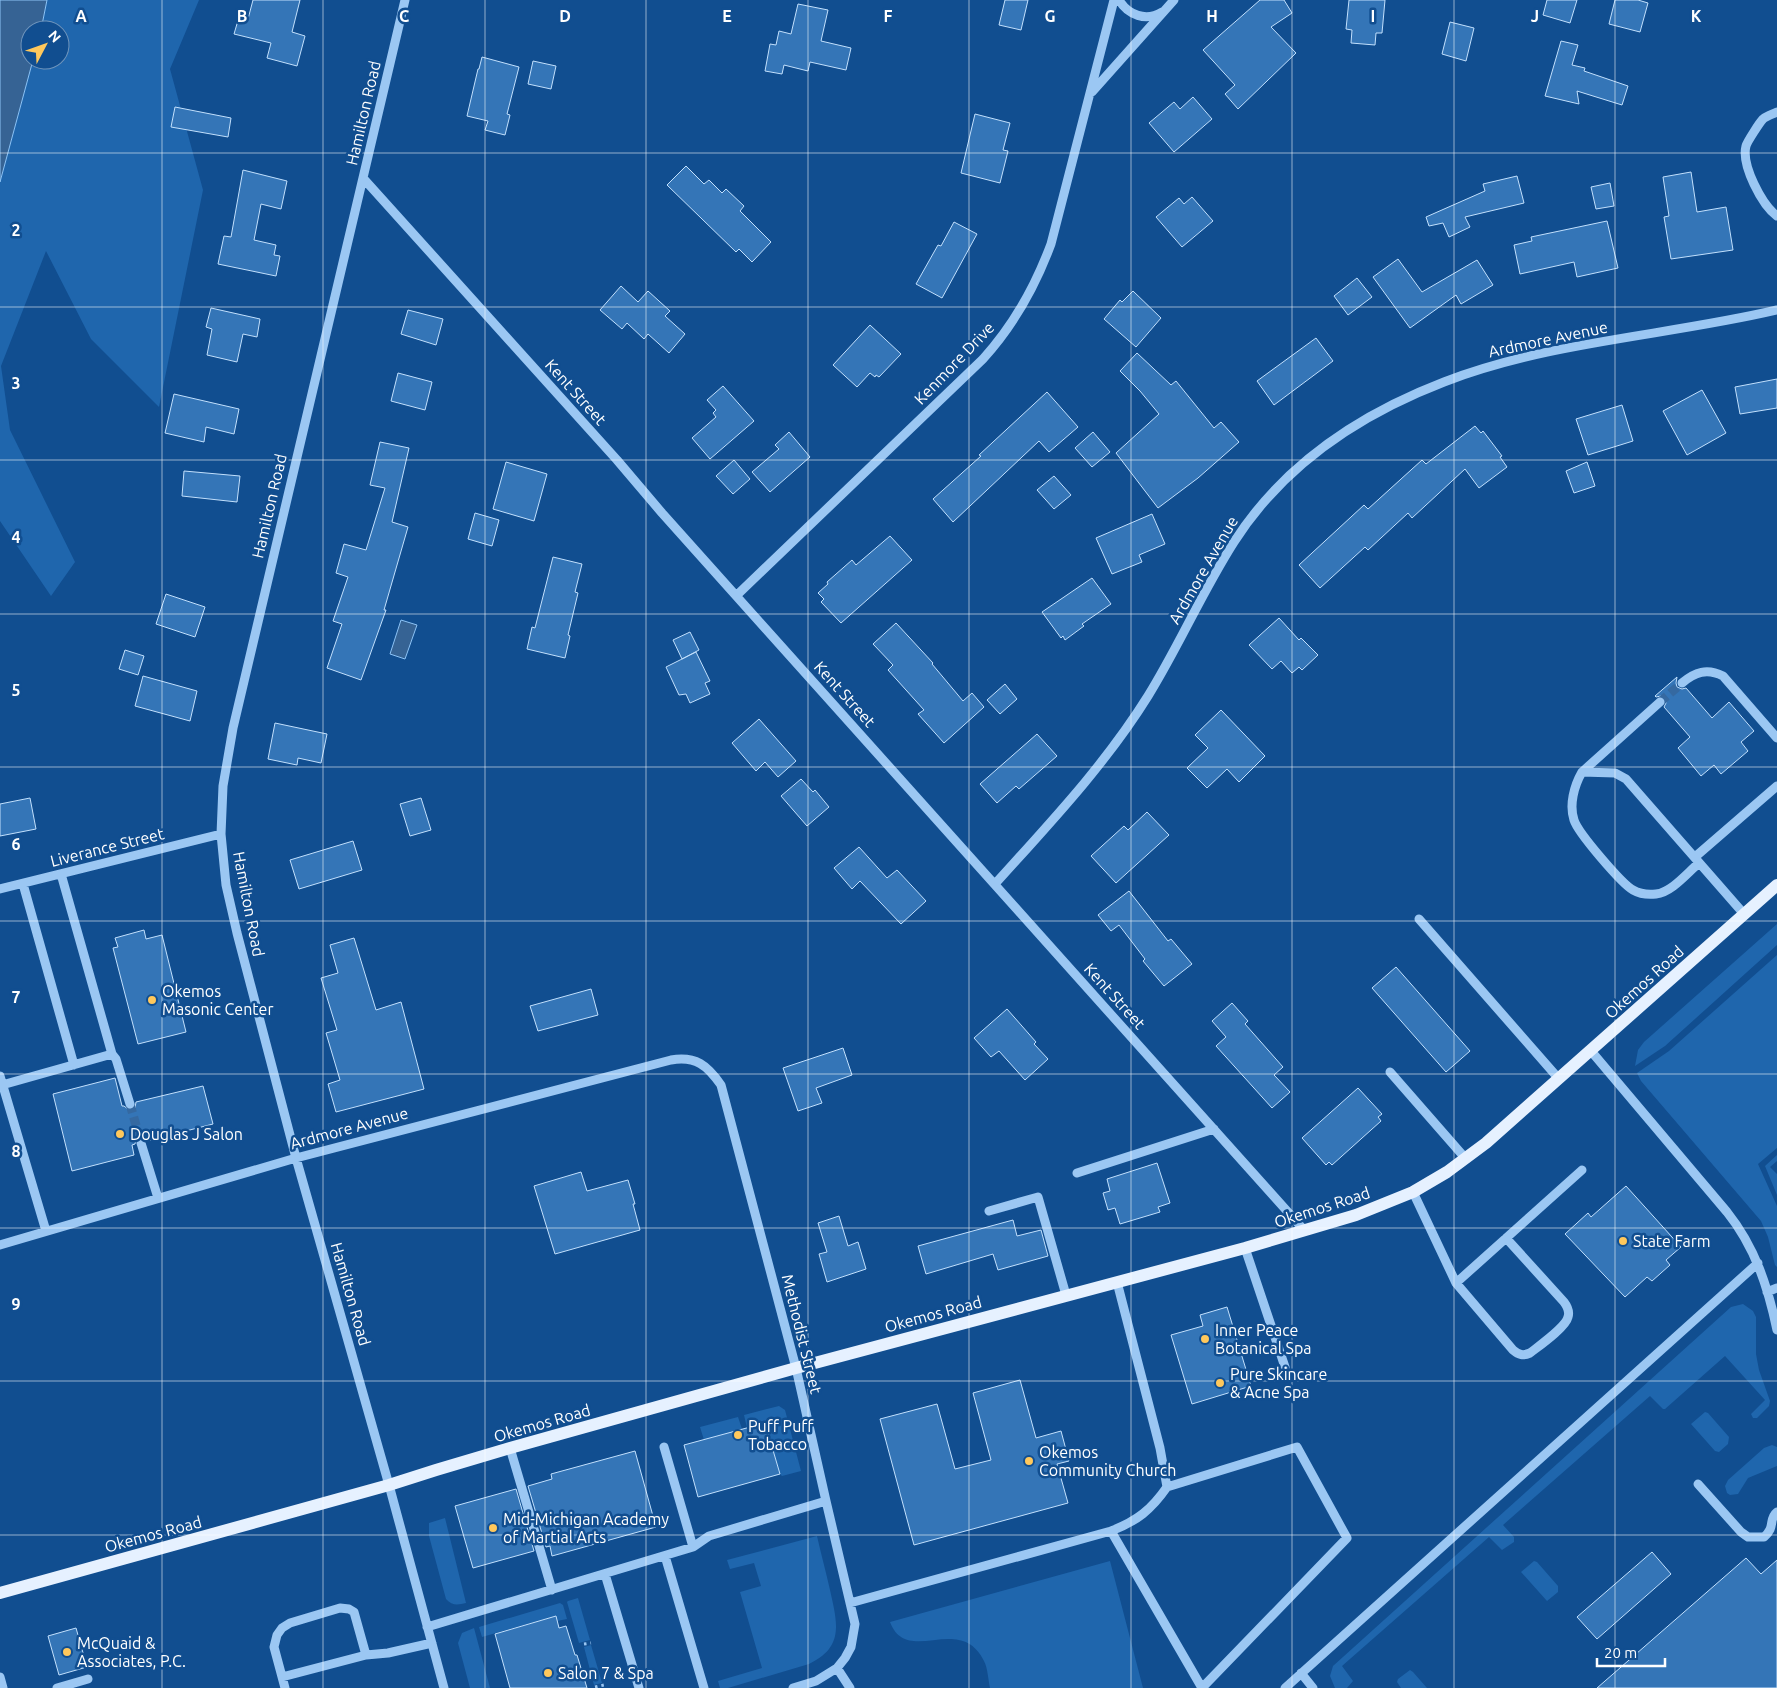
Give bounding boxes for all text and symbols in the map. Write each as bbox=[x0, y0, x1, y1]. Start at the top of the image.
text: A bbox=[75, 7, 87, 25]
text: B bbox=[237, 7, 247, 25]
text: C bbox=[399, 7, 409, 25]
text: D bbox=[559, 7, 571, 25]
text: E bbox=[722, 7, 732, 25]
text: F bbox=[884, 7, 893, 25]
text: G bbox=[1044, 7, 1056, 25]
text: H bbox=[1206, 7, 1218, 25]
text: I bbox=[1371, 7, 1375, 25]
text: J bbox=[1531, 7, 1539, 25]
text: K bbox=[1691, 7, 1702, 25]
north arrow bbox=[20, 20, 70, 70]
text: N bbox=[45, 27, 64, 46]
street label: Hamilton Road bbox=[342, 59, 384, 167]
text: 2 bbox=[11, 221, 21, 239]
street label: Kenmore Drive bbox=[910, 318, 998, 408]
street label: Ardmore Avenue bbox=[1487, 318, 1609, 360]
street label: Kent Street bbox=[542, 355, 611, 429]
text: 3 bbox=[11, 374, 21, 392]
street label: Hamilton Road bbox=[248, 452, 290, 560]
street label: Ardmore Avenue bbox=[1165, 513, 1241, 627]
text: 4 bbox=[11, 528, 21, 546]
street label: Kent Street bbox=[811, 657, 880, 731]
text: 5 bbox=[11, 681, 21, 699]
street label: Liverance Street bbox=[48, 824, 166, 870]
text: 6 bbox=[11, 835, 21, 853]
street label: Hamilton Road bbox=[230, 850, 268, 958]
street label: Okemos Road bbox=[1601, 942, 1687, 1022]
street label: Kent Street bbox=[1081, 959, 1150, 1033]
place label: Okemos Masonic Center bbox=[162, 982, 273, 1018]
text: 7 bbox=[11, 988, 21, 1006]
marker: Okemos Masonic Center bbox=[146, 994, 158, 1006]
street label: Ardmore Avenue bbox=[288, 1104, 410, 1152]
place label: Douglas J Salon bbox=[130, 1125, 243, 1143]
marker: Douglas J Salon bbox=[114, 1128, 126, 1140]
text: 8 bbox=[11, 1142, 21, 1160]
street label: Okemos Road bbox=[1272, 1183, 1372, 1231]
place label: State Farm bbox=[1633, 1232, 1711, 1250]
marker: State Farm bbox=[1617, 1235, 1629, 1247]
street label: Hamilton Road bbox=[328, 1240, 374, 1348]
street label: Methodist Street bbox=[778, 1272, 826, 1396]
street label: Okemos Road bbox=[883, 1292, 983, 1336]
text: 9 bbox=[11, 1295, 21, 1313]
place label: Inner Peace Botanical Spa bbox=[1215, 1321, 1311, 1357]
marker: Inner Peace Botanical Spa bbox=[1199, 1333, 1211, 1345]
place label: Pure Skincare & Acne Spa bbox=[1230, 1365, 1327, 1401]
marker: Pure Skincare & Acne Spa bbox=[1214, 1377, 1226, 1389]
street label: Okemos Road bbox=[492, 1401, 592, 1445]
place label: Puff Puff Tobacco bbox=[748, 1417, 814, 1453]
marker: Puff Puff Tobacco bbox=[732, 1429, 744, 1441]
place label: Okemos Community Church bbox=[1039, 1443, 1176, 1479]
marker: Okemos Community Church bbox=[1023, 1455, 1035, 1467]
place label: Mid-Michigan Academy of Martial Arts bbox=[503, 1510, 669, 1546]
street label: Okemos Road bbox=[103, 1512, 203, 1556]
marker: Mid-Michigan Academy of Martial Arts bbox=[487, 1522, 499, 1534]
place label: McQuaid & Associates, P.C. bbox=[77, 1634, 186, 1670]
scale bar bbox=[1597, 1636, 1664, 1668]
text: 20 m bbox=[1604, 1644, 1637, 1661]
marker: McQuaid & Associates, P.C. bbox=[61, 1646, 73, 1658]
place label: Salon 7 & Spa bbox=[558, 1664, 654, 1682]
marker: Salon 7 & Spa bbox=[542, 1667, 554, 1679]

